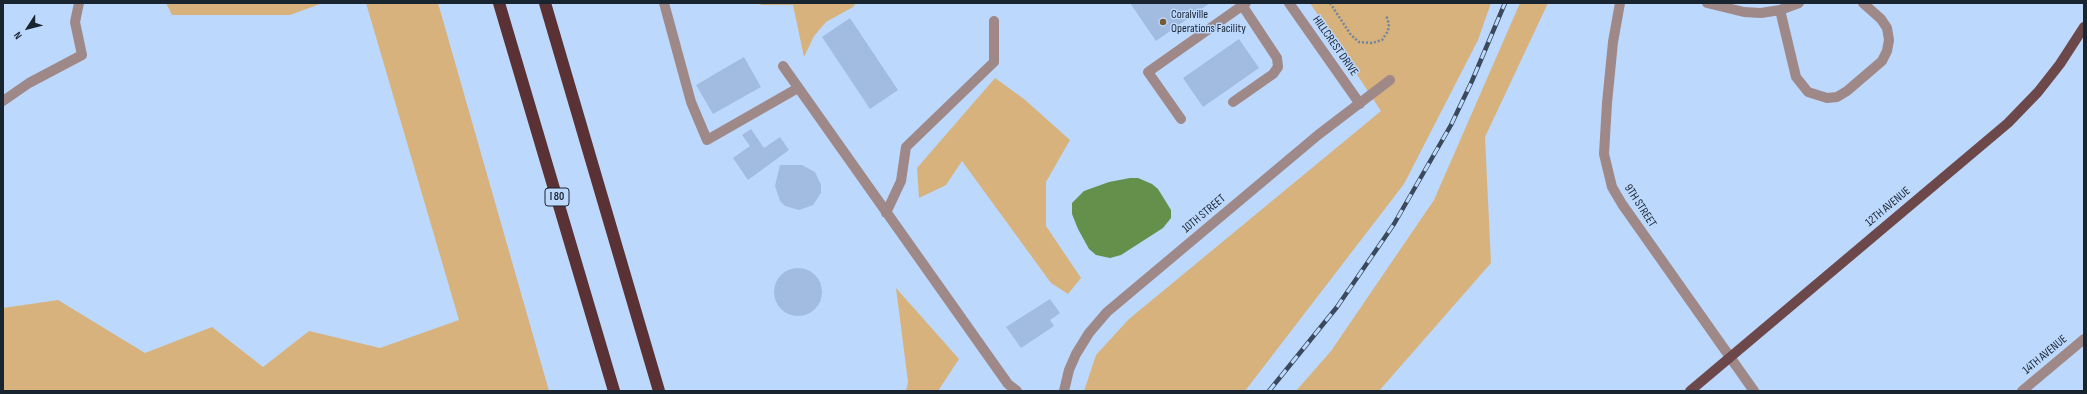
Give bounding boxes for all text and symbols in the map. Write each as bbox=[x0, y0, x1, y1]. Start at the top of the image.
north arrow bbox=[8, 8, 48, 48]
place label: Coralville Operations Facility bbox=[1171, 8, 1246, 36]
street label: HILLCREST DRIVE bbox=[1309, 13, 1361, 79]
marker: Coralville Operations Facility bbox=[1158, 17, 1168, 27]
text: N bbox=[11, 29, 25, 42]
street label: 9TH STREET bbox=[1621, 182, 1659, 230]
street label: 12TH AVENUE bbox=[1863, 184, 1913, 230]
road number: I 80 bbox=[545, 188, 569, 206]
street label: 10TH STREET bbox=[1179, 192, 1229, 236]
street label: 14TH AVENUE bbox=[2020, 332, 2070, 378]

